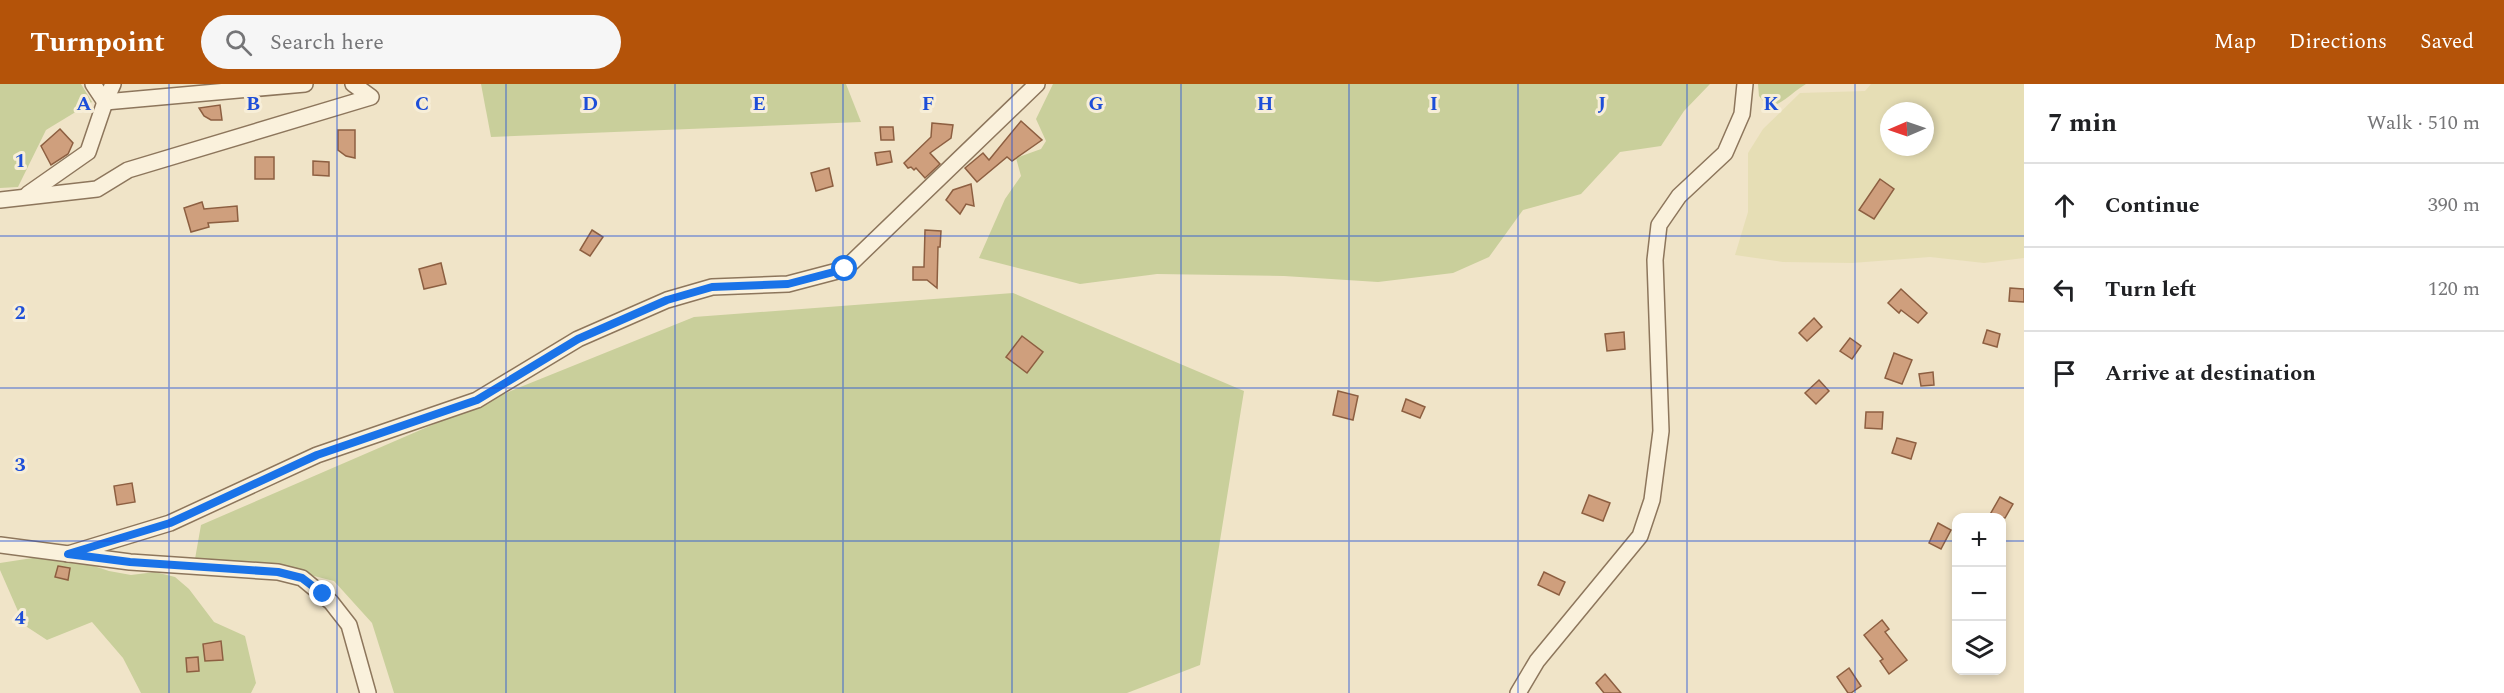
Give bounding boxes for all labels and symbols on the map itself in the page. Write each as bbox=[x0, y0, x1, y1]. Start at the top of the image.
text: A bbox=[76, 89, 92, 119]
text: B bbox=[246, 89, 260, 119]
text: C bbox=[415, 89, 429, 119]
text: D bbox=[582, 89, 598, 119]
text: E bbox=[752, 89, 766, 119]
text: F bbox=[922, 89, 934, 119]
text: G bbox=[1088, 89, 1104, 119]
text: H bbox=[1257, 89, 1273, 119]
text: I bbox=[1430, 89, 1438, 119]
text: J bbox=[1598, 89, 1606, 119]
text: K bbox=[1763, 89, 1779, 119]
north arrow bbox=[1880, 102, 1934, 156]
text: 1 bbox=[14, 146, 26, 176]
route start bbox=[831, 255, 857, 281]
text: 2 bbox=[14, 298, 26, 328]
text: 3 bbox=[14, 450, 26, 480]
route end bbox=[309, 580, 335, 606]
text: 4 bbox=[14, 603, 26, 633]

